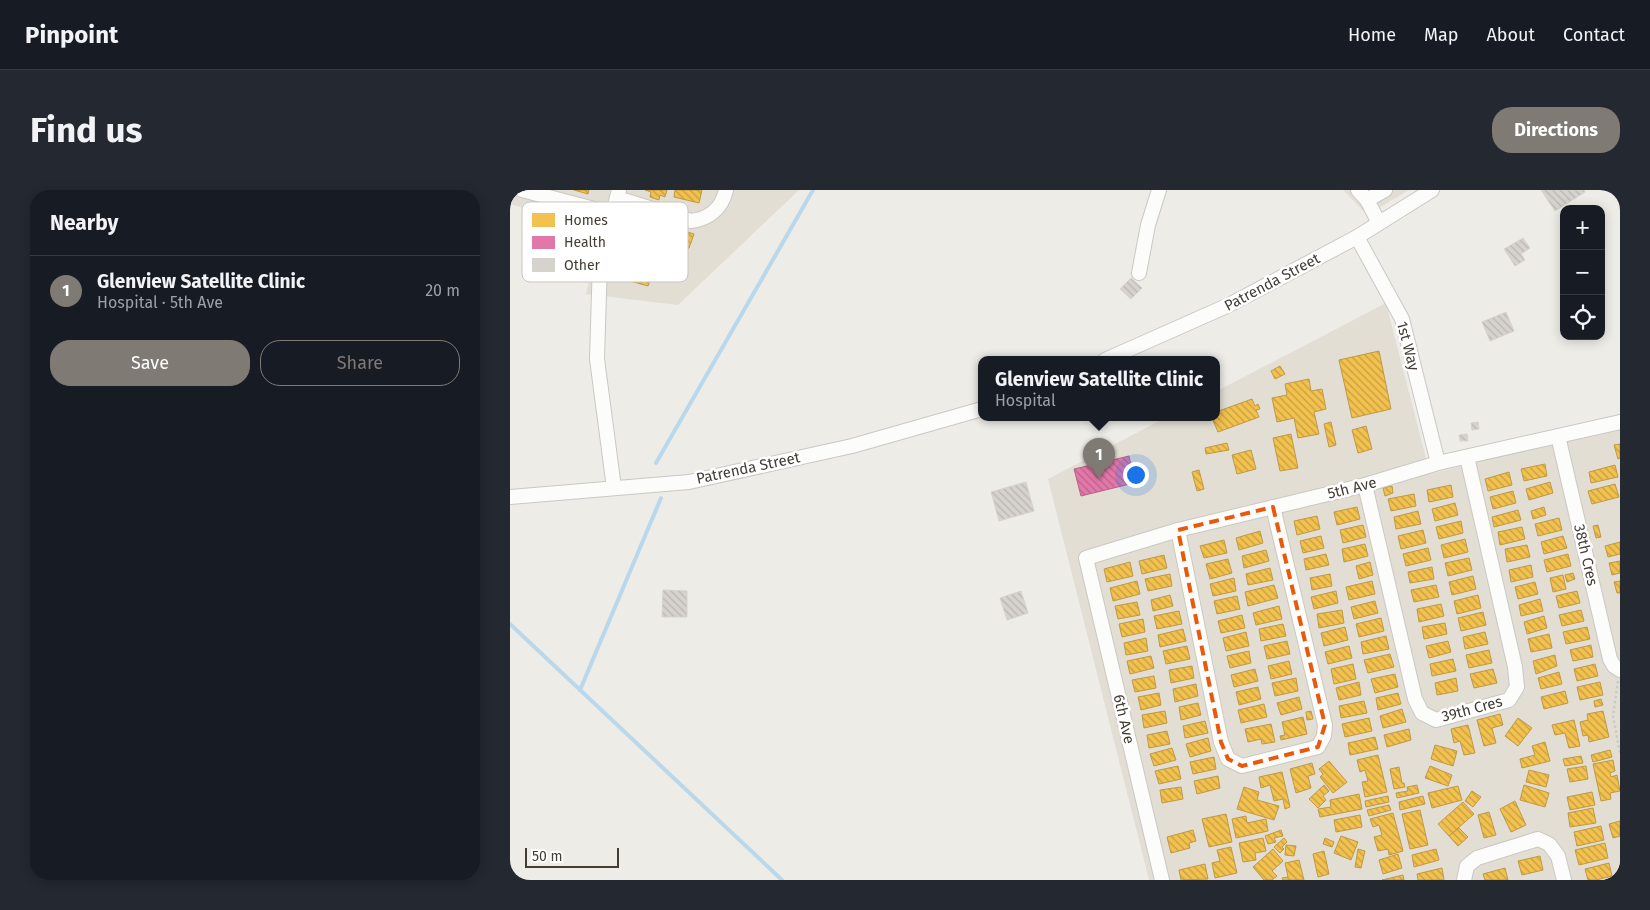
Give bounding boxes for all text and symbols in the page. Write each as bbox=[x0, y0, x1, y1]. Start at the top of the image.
text: Pinpoint bbox=[25, 21, 118, 49]
text: Home bbox=[1348, 24, 1396, 46]
text: Map bbox=[1424, 24, 1458, 46]
text: About bbox=[1486, 24, 1535, 46]
text: Contact bbox=[1563, 24, 1625, 46]
button: Directions bbox=[1492, 107, 1620, 153]
text: Find us bbox=[30, 109, 142, 151]
legend bbox=[522, 202, 688, 282]
map controls bbox=[1560, 205, 1605, 340]
button: + bbox=[1560, 205, 1605, 250]
text: Nearby bbox=[50, 210, 118, 236]
text: Homes bbox=[564, 212, 608, 229]
text: Health bbox=[564, 234, 606, 251]
street label: Patrenda Street bbox=[1221, 249, 1323, 315]
button: − bbox=[1560, 250, 1605, 295]
text: Other bbox=[564, 257, 601, 274]
text: Glenview Satellite Clinic bbox=[97, 270, 305, 293]
text: 1 bbox=[62, 281, 70, 300]
text: 20 m bbox=[425, 281, 460, 300]
text: Hospital · 5th Ave bbox=[97, 293, 223, 312]
button: locate bbox=[1560, 295, 1605, 340]
street label: 1st Way bbox=[1393, 319, 1423, 373]
button: Save bbox=[50, 340, 250, 386]
button: Share bbox=[260, 340, 460, 386]
popup bbox=[978, 356, 1220, 421]
text: Glenview Satellite Clinic bbox=[995, 368, 1203, 391]
text: Hospital bbox=[995, 391, 1056, 410]
pin: 1 bbox=[1083, 438, 1115, 479]
street label: Patrenda Street bbox=[694, 448, 802, 488]
your location bbox=[1123, 462, 1149, 488]
street label: 5th Ave bbox=[1326, 473, 1378, 503]
street label: 38th Cres bbox=[1570, 522, 1602, 588]
street label: 6th Ave bbox=[1110, 692, 1138, 746]
street label: 39th Cres bbox=[1440, 692, 1504, 726]
scale bar bbox=[525, 845, 619, 868]
text: 50 m bbox=[532, 848, 563, 865]

